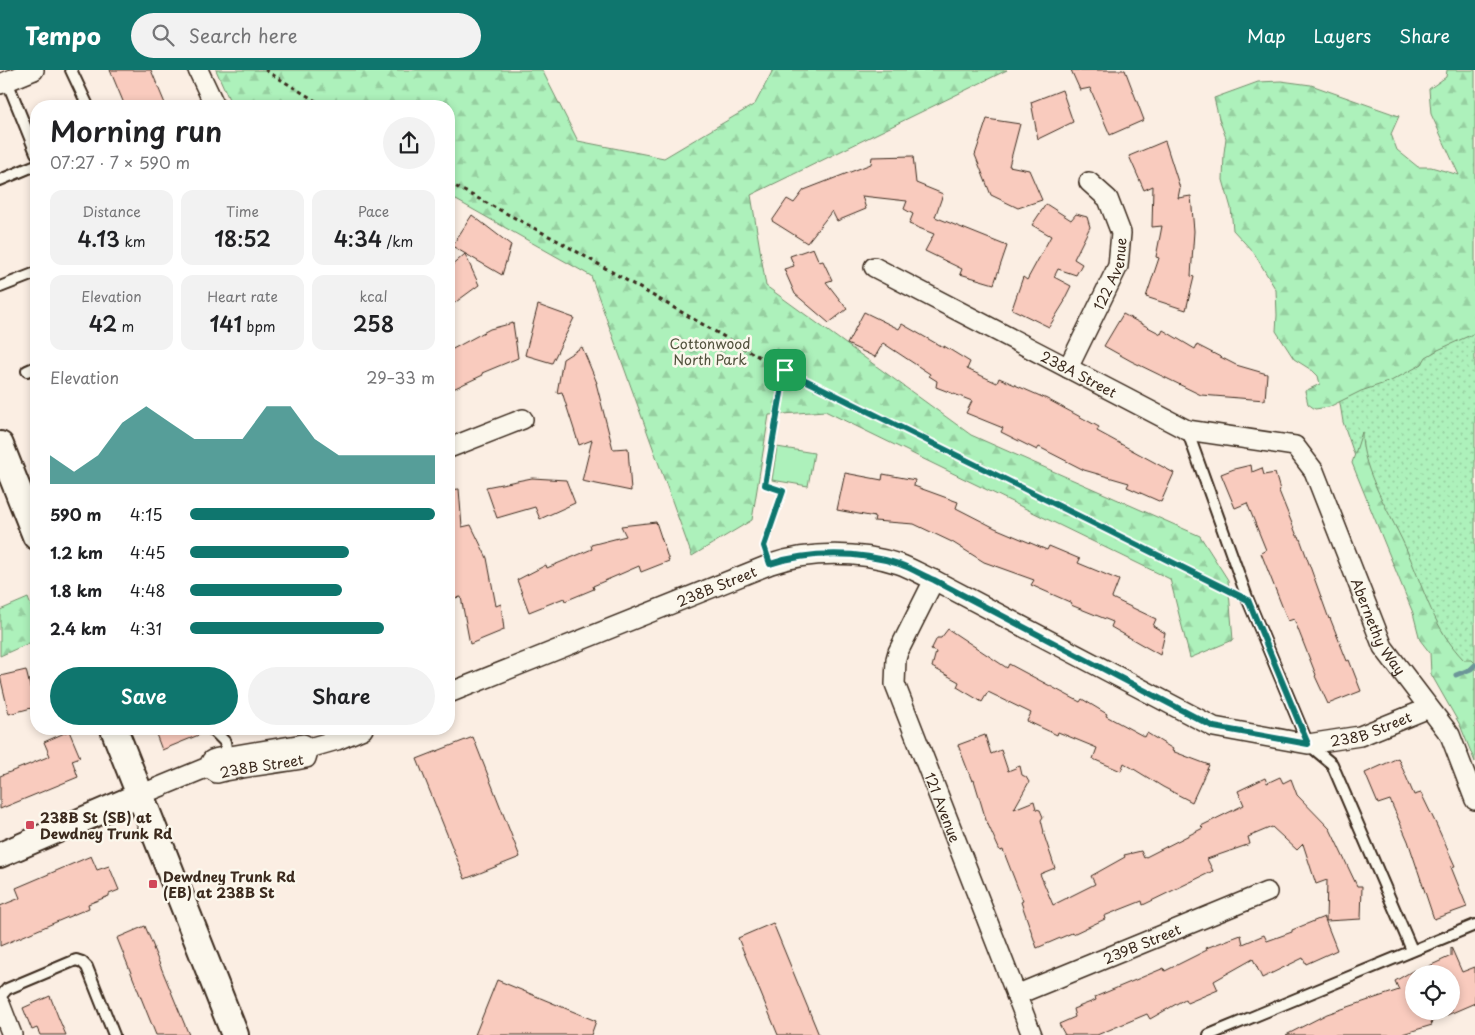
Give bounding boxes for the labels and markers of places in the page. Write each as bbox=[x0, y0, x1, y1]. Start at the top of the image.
pin bbox=[764, 349, 806, 391]
place label: 238B St (SB) at Dewdney Trunk Rd bbox=[40, 807, 173, 844]
marker: 238B St (SB) at Dewdney Trunk Rd bbox=[24, 819, 36, 831]
place label: Dewdney Trunk Rd (EB) at 238B St bbox=[163, 866, 296, 903]
marker: Dewdney Trunk Rd (EB) at 238B St bbox=[147, 878, 159, 890]

